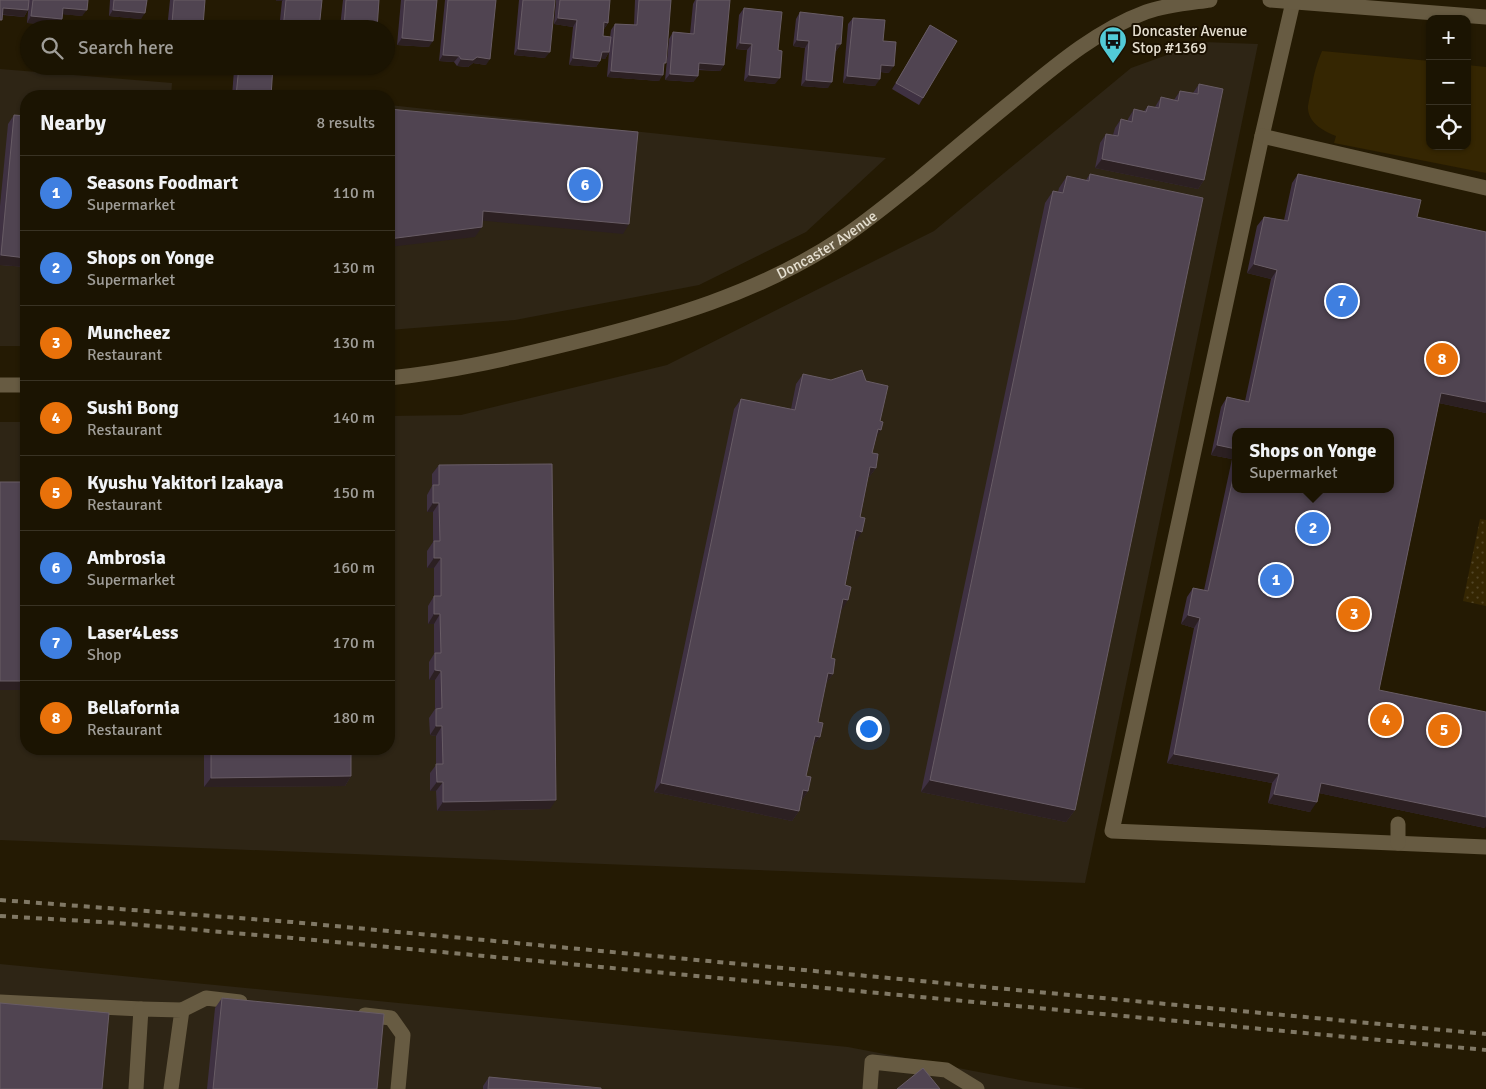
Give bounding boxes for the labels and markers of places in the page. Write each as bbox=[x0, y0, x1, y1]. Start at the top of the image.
place label: Doncaster Avenue Stop #1369 bbox=[1132, 22, 1247, 57]
bus stop icon: Doncaster Avenue Stop #1369 bbox=[1098, 25, 1128, 64]
pin: 6 bbox=[569, 166, 601, 204]
pin: 7 bbox=[1326, 282, 1358, 320]
pin: 8 bbox=[1426, 340, 1458, 378]
pin: 2 bbox=[1297, 509, 1329, 547]
pin: 1 bbox=[1260, 561, 1292, 599]
pin: 3 bbox=[1338, 595, 1370, 633]
pin: 4 bbox=[1370, 701, 1402, 739]
pin: 5 bbox=[1428, 711, 1460, 749]

